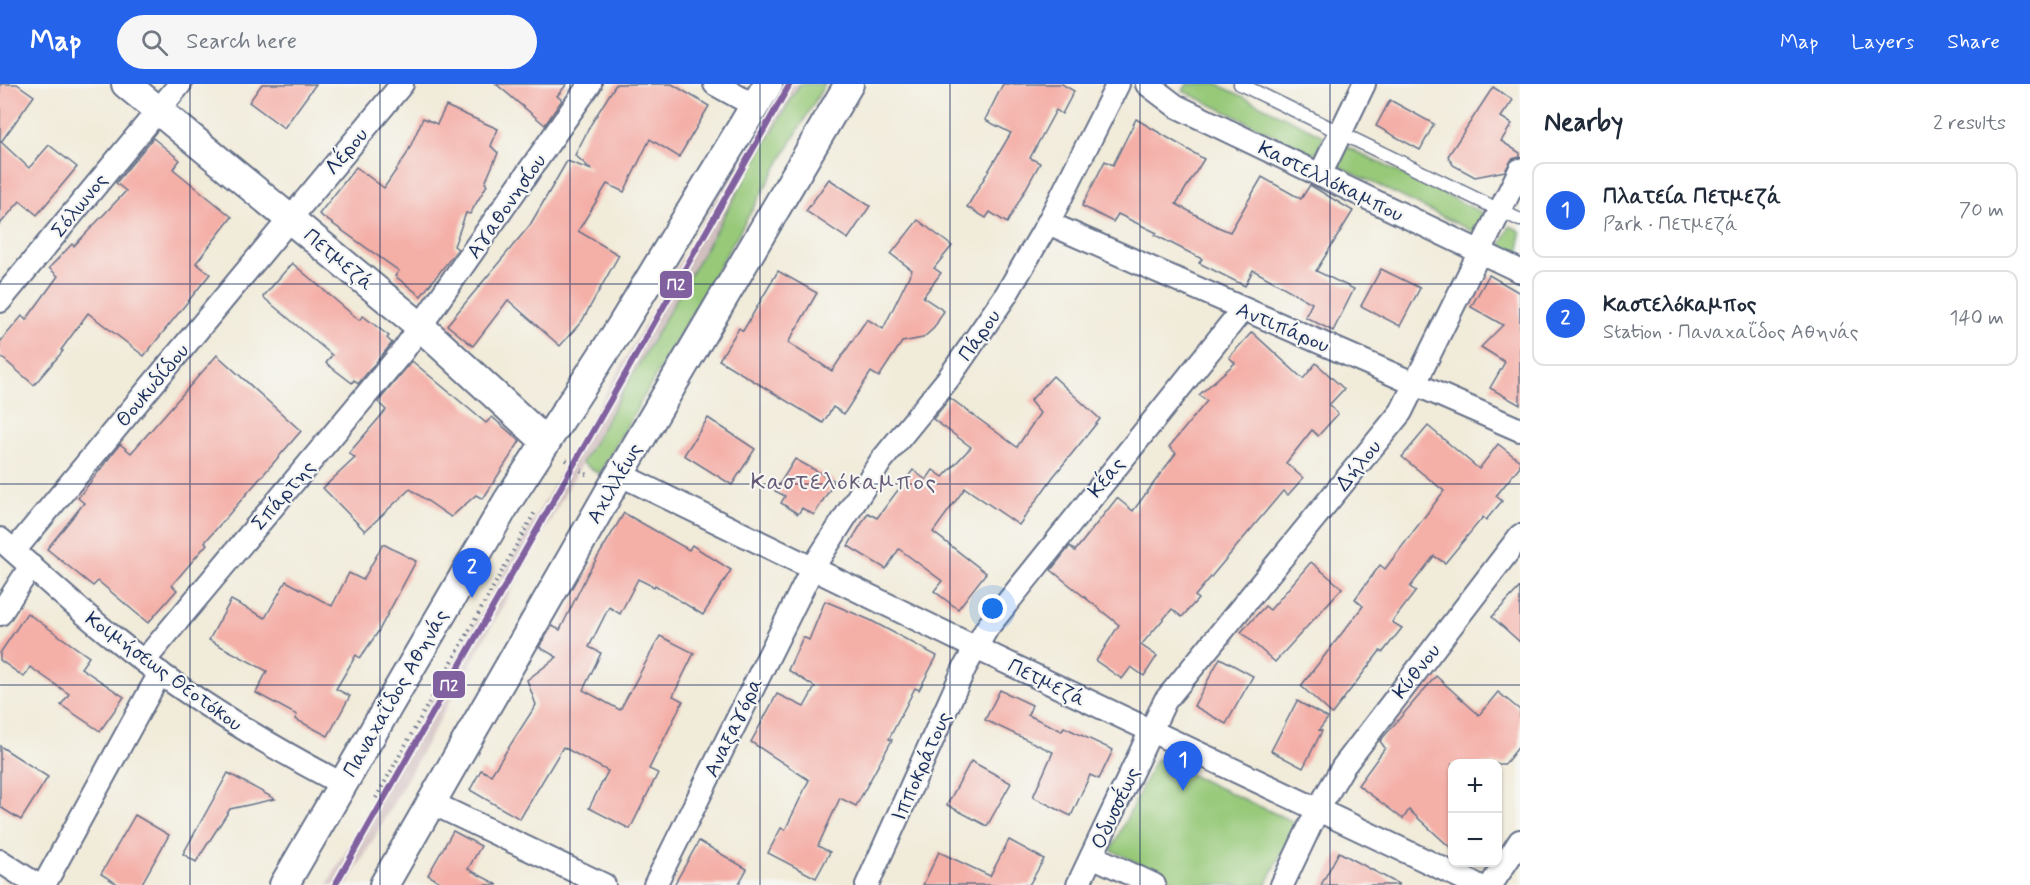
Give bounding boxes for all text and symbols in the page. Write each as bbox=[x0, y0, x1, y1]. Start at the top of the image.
search box bbox=[117, 15, 537, 69]
text: Map bbox=[30, 24, 81, 61]
icon: search bbox=[138, 26, 171, 59]
text: Search here bbox=[186, 28, 297, 56]
text: Map bbox=[1780, 28, 1818, 56]
text: Layers bbox=[1851, 28, 1914, 56]
text: Share bbox=[1947, 28, 2000, 56]
text: Nearby bbox=[1544, 106, 1623, 140]
text: 2 results bbox=[1933, 110, 2006, 137]
street label: Λέρου bbox=[318, 121, 375, 181]
street label: Καστελλόκαμπου bbox=[1253, 135, 1408, 229]
street label: Αγαθονησίου bbox=[460, 148, 553, 265]
street label: Σόλωνος bbox=[45, 167, 114, 244]
text: Πλατεία Πετμεζά bbox=[1603, 183, 1781, 211]
text: 1 bbox=[1561, 197, 1570, 224]
text: 70 m bbox=[1959, 197, 2004, 224]
text: Park · Πετμεζά bbox=[1603, 211, 1738, 238]
street label: Πετμεζά bbox=[297, 222, 379, 297]
line badge: Π2 bbox=[659, 270, 693, 299]
text: Π2 bbox=[667, 275, 685, 296]
text: Καστελόκαμπος bbox=[1603, 291, 1756, 319]
street label: Αντιπάρου bbox=[1232, 296, 1334, 360]
street label: Πάρου bbox=[952, 304, 1008, 367]
text: 2 bbox=[1561, 305, 1570, 332]
text: 140 m bbox=[1950, 305, 2004, 332]
text: Station · Παναχαΐδος Αθηνάς bbox=[1603, 319, 1859, 346]
street label: Θουκυδίδου bbox=[110, 338, 196, 433]
street label: Δήλου bbox=[1329, 434, 1388, 497]
street label: Αχιλλέως bbox=[580, 437, 649, 529]
street label: Κέας bbox=[1081, 451, 1132, 504]
street label: Σπάρτης bbox=[245, 454, 322, 537]
district label: Καστελόκαμπος bbox=[751, 467, 937, 498]
pin: 2 bbox=[452, 548, 492, 598]
your location bbox=[978, 594, 1007, 623]
street label: Παναχαΐδος Αθηνάς bbox=[336, 604, 455, 783]
street label: Κοιμήσεως Θεοτόκου bbox=[79, 605, 248, 738]
street label: Κύθνου bbox=[1386, 638, 1447, 705]
street label: Πετμεζά bbox=[1003, 652, 1090, 714]
line badge: Π2 bbox=[432, 670, 466, 699]
street label: Αναξαγόρα bbox=[698, 673, 770, 782]
text: Π2 bbox=[440, 676, 458, 697]
street label: Ιπποκράτους bbox=[885, 707, 959, 826]
pin: 1 bbox=[1164, 742, 1202, 791]
map controls bbox=[1448, 759, 1502, 867]
button: + bbox=[1448, 759, 1502, 813]
street label: Οδυσσέως bbox=[1084, 762, 1147, 854]
button: − bbox=[1448, 813, 1502, 867]

